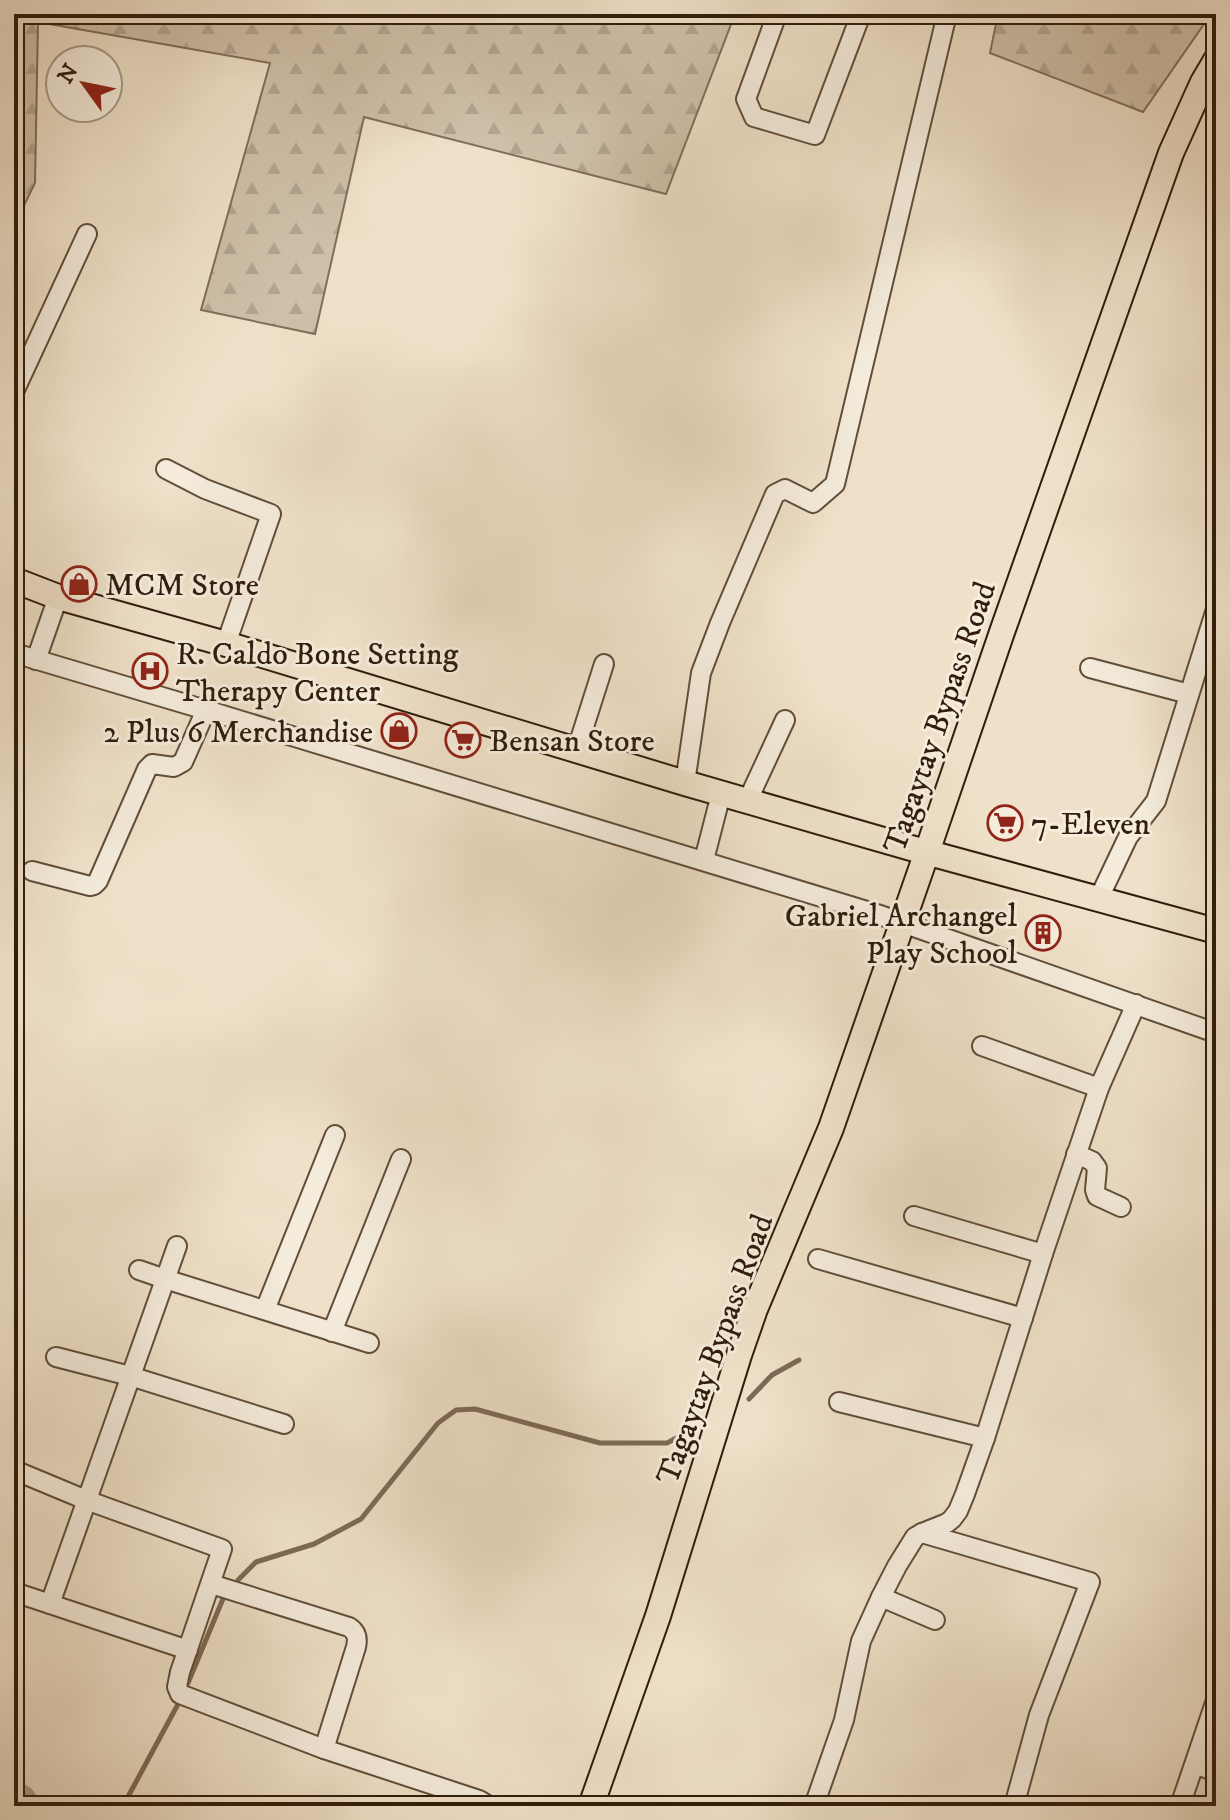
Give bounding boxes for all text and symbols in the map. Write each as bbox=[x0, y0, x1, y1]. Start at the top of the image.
north arrow bbox=[44, 44, 124, 124]
text: N bbox=[52, 59, 85, 89]
shop icon: MCM Store bbox=[60, 565, 98, 603]
place label: MCM Store bbox=[105, 566, 259, 606]
street label: Tagaytay Bypass Road bbox=[876, 577, 1006, 859]
place label: R. Caldo Bone Setting Therapy Center bbox=[176, 635, 459, 712]
hospital icon: R. Caldo Bone Setting Therapy Center bbox=[131, 652, 169, 690]
shop icon: 2 Plus 6 Merchandise bbox=[380, 712, 418, 750]
place label: 2 Plus 6 Merchandise bbox=[103, 713, 373, 753]
supermarket icon: Bensan Store bbox=[444, 721, 482, 759]
place label: Bensan Store bbox=[489, 722, 655, 762]
supermarket icon: 7-Eleven bbox=[986, 804, 1024, 842]
place label: 7-Eleven bbox=[1031, 805, 1151, 845]
place label: Gabriel Archangel Play School bbox=[785, 897, 1017, 974]
building icon: Gabriel Archangel Play School bbox=[1024, 914, 1062, 952]
street label: Tagaytay Bypass Road bbox=[648, 1209, 783, 1490]

